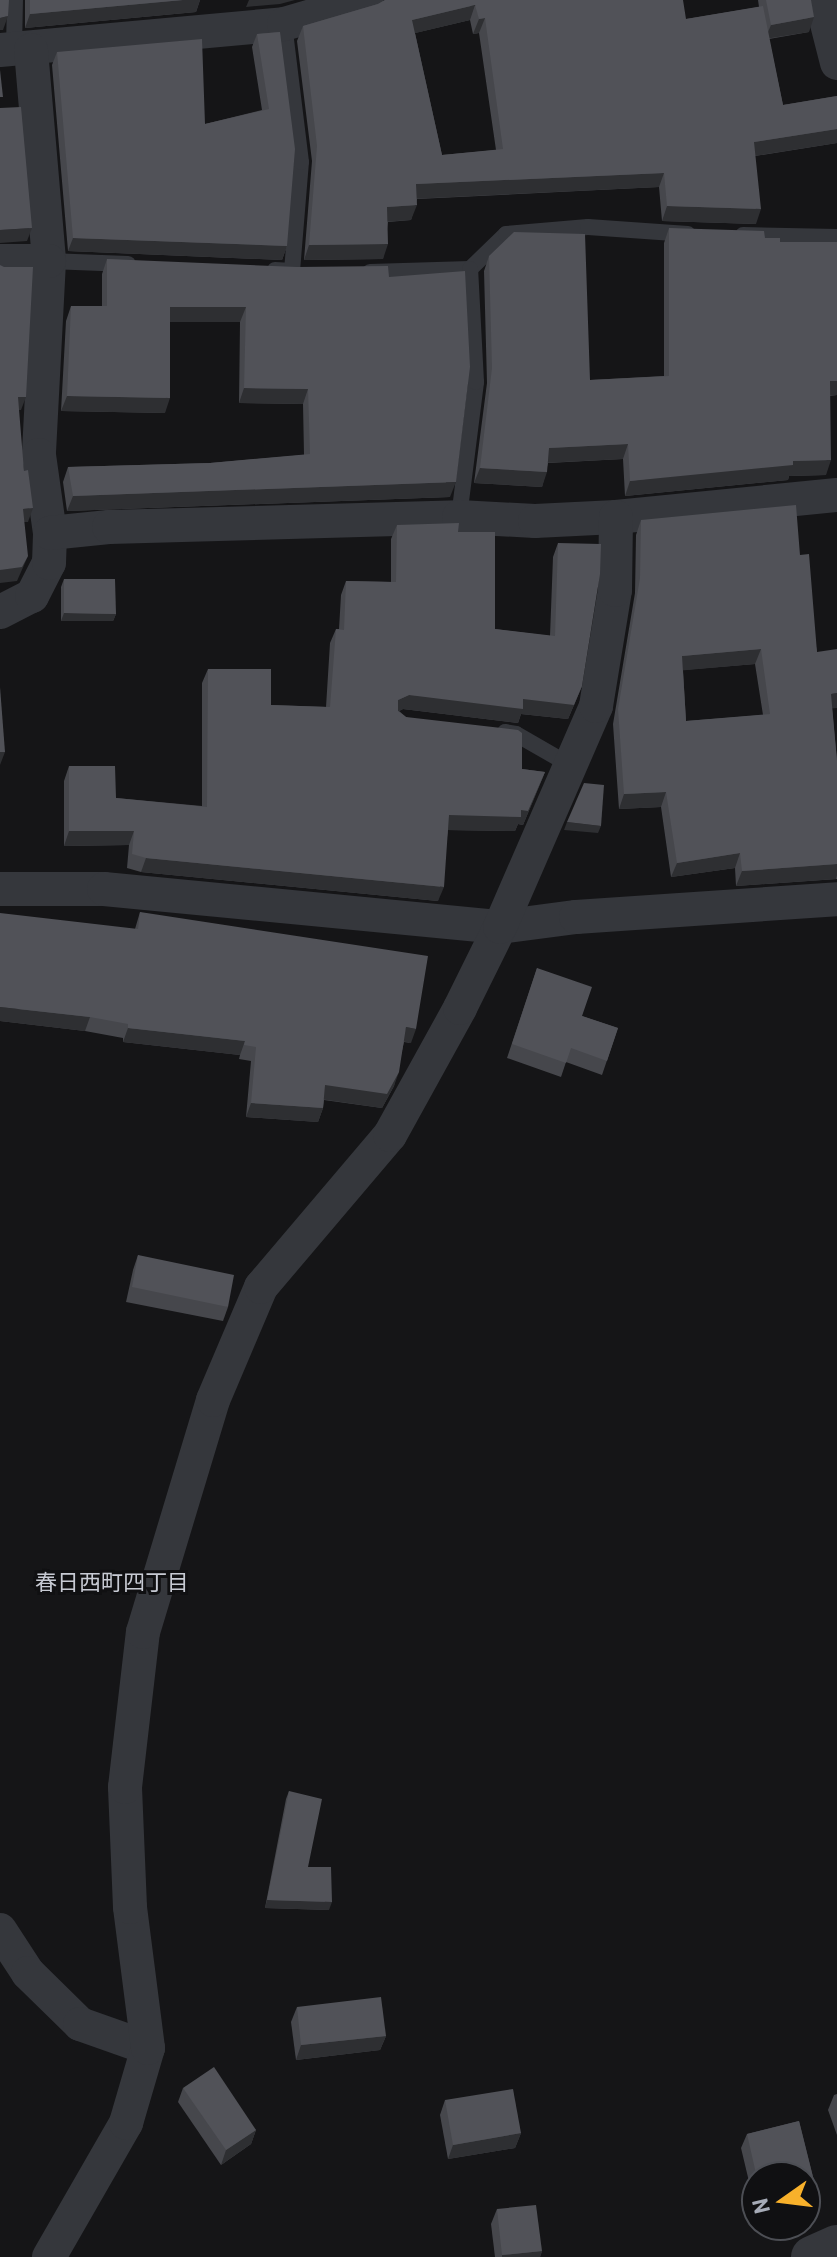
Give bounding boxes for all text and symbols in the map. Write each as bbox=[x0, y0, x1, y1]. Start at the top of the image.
district label: 春日西町四丁目 bbox=[35, 1569, 189, 1595]
north arrow bbox=[741, 2161, 821, 2241]
text: N bbox=[745, 2196, 774, 2217]

